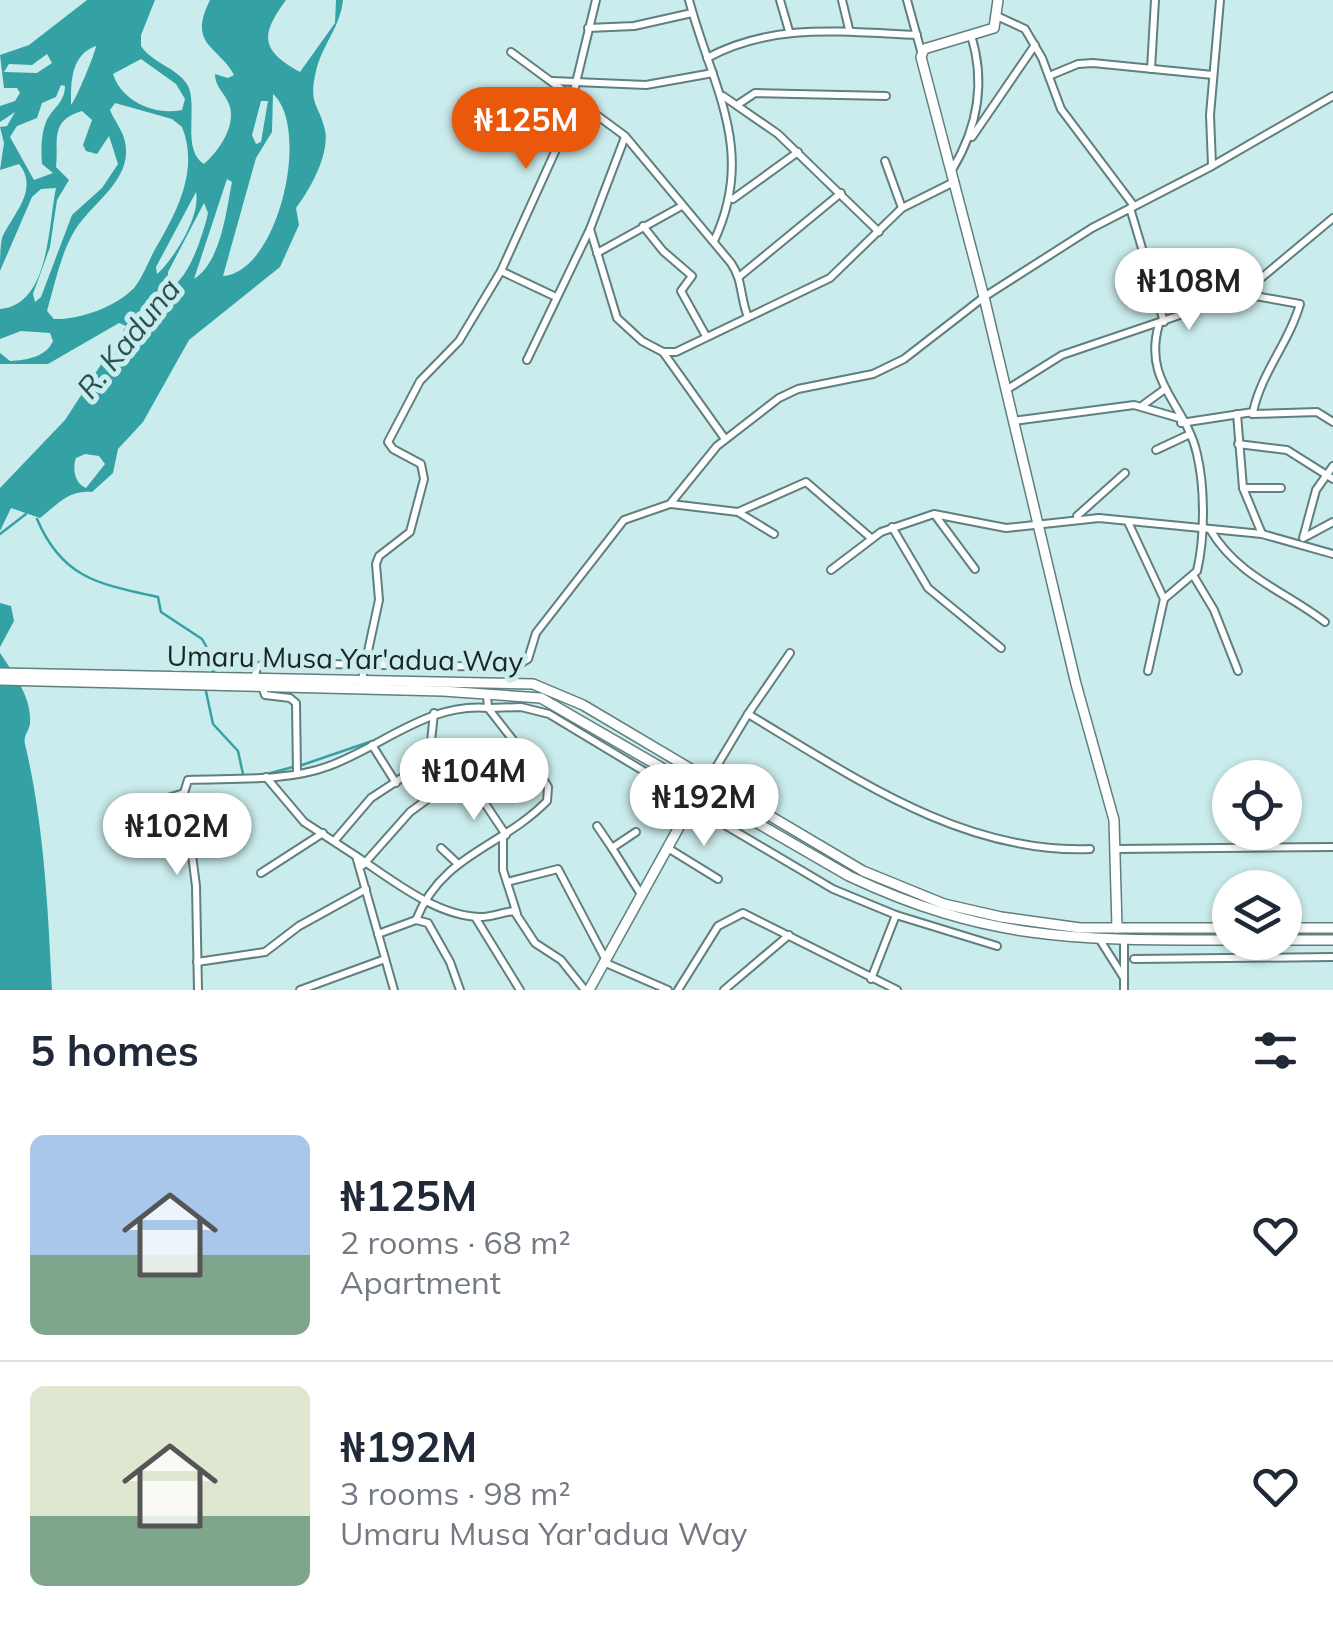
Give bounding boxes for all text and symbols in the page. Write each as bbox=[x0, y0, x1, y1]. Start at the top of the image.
pin: ₦125M bbox=[456, 87, 596, 172]
text: ₦125M bbox=[474, 99, 578, 139]
pin: ₦108M bbox=[1119, 248, 1259, 333]
text: ₦108M bbox=[1137, 260, 1241, 300]
water label: R. Kaduna bbox=[68, 270, 188, 406]
street label: Umaru Musa Yar'adua Way bbox=[166, 637, 524, 679]
pin: ₦104M bbox=[404, 738, 544, 823]
text: ₦104M bbox=[422, 750, 526, 790]
map controls bbox=[1212, 760, 1302, 960]
button: locate bbox=[1212, 760, 1302, 850]
pin: ₦192M bbox=[634, 764, 774, 849]
text: ₦192M bbox=[652, 776, 756, 816]
pin: ₦102M bbox=[107, 793, 247, 878]
text: ₦102M bbox=[125, 805, 229, 845]
button: layers bbox=[1212, 870, 1302, 960]
icon: filters bbox=[1248, 1023, 1303, 1078]
text: 5 homes bbox=[30, 1024, 199, 1077]
text: ₦125M bbox=[340, 1169, 477, 1222]
icon: home bbox=[110, 1175, 230, 1295]
icon: heart bbox=[1248, 1208, 1303, 1263]
text: 2 rooms · 68 m² bbox=[340, 1222, 571, 1262]
text: Apartment bbox=[340, 1262, 501, 1302]
text: ₦192M bbox=[340, 1420, 477, 1473]
icon: home bbox=[110, 1426, 230, 1546]
icon: heart bbox=[1248, 1459, 1303, 1514]
text: 3 rooms · 98 m² bbox=[340, 1473, 571, 1513]
text: Umaru Musa Yar'adua Way bbox=[340, 1513, 748, 1553]

